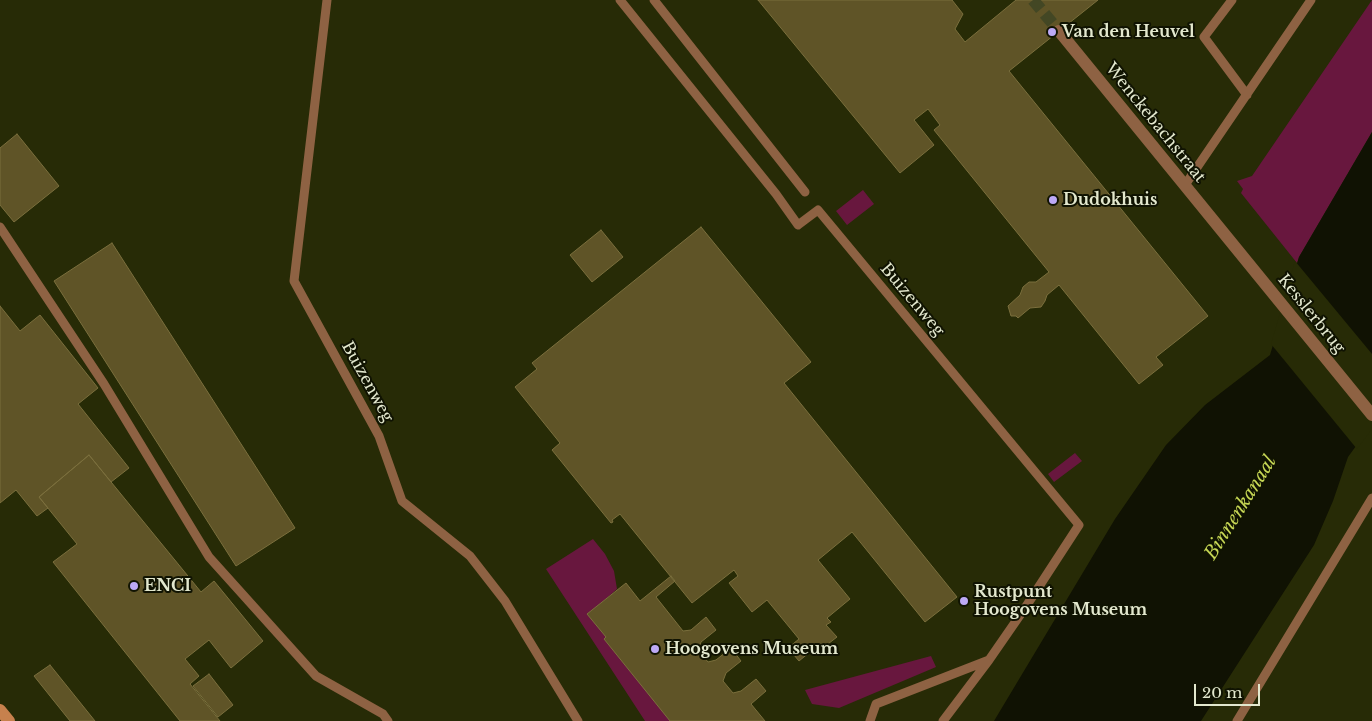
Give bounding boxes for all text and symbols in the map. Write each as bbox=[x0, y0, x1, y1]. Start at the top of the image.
place label: Van den Heuvel bbox=[1062, 22, 1195, 42]
marker: Van den Heuvel bbox=[1046, 26, 1058, 38]
street label: Wenckebachstraat bbox=[1101, 59, 1209, 187]
place label: Dudokhuis bbox=[1063, 190, 1157, 210]
marker: Dudokhuis bbox=[1047, 194, 1059, 206]
street label: Buizenweg bbox=[876, 260, 948, 340]
street label: Kesslerbrug bbox=[1273, 271, 1349, 357]
street label: Buizenweg bbox=[337, 338, 397, 426]
water label: Binnenkanaal bbox=[1201, 452, 1281, 564]
place label: ENCI bbox=[144, 576, 191, 596]
marker: ENCI bbox=[128, 580, 140, 592]
place label: Rustpunt Hoogovens Museum bbox=[974, 582, 1147, 620]
marker: Rustpunt Hoogovens Museum bbox=[958, 595, 970, 607]
place label: Hoogovens Museum bbox=[665, 639, 838, 659]
marker: Hoogovens Museum bbox=[649, 643, 661, 655]
scale bar bbox=[1197, 674, 1263, 706]
text: 20 m bbox=[1202, 683, 1242, 702]

